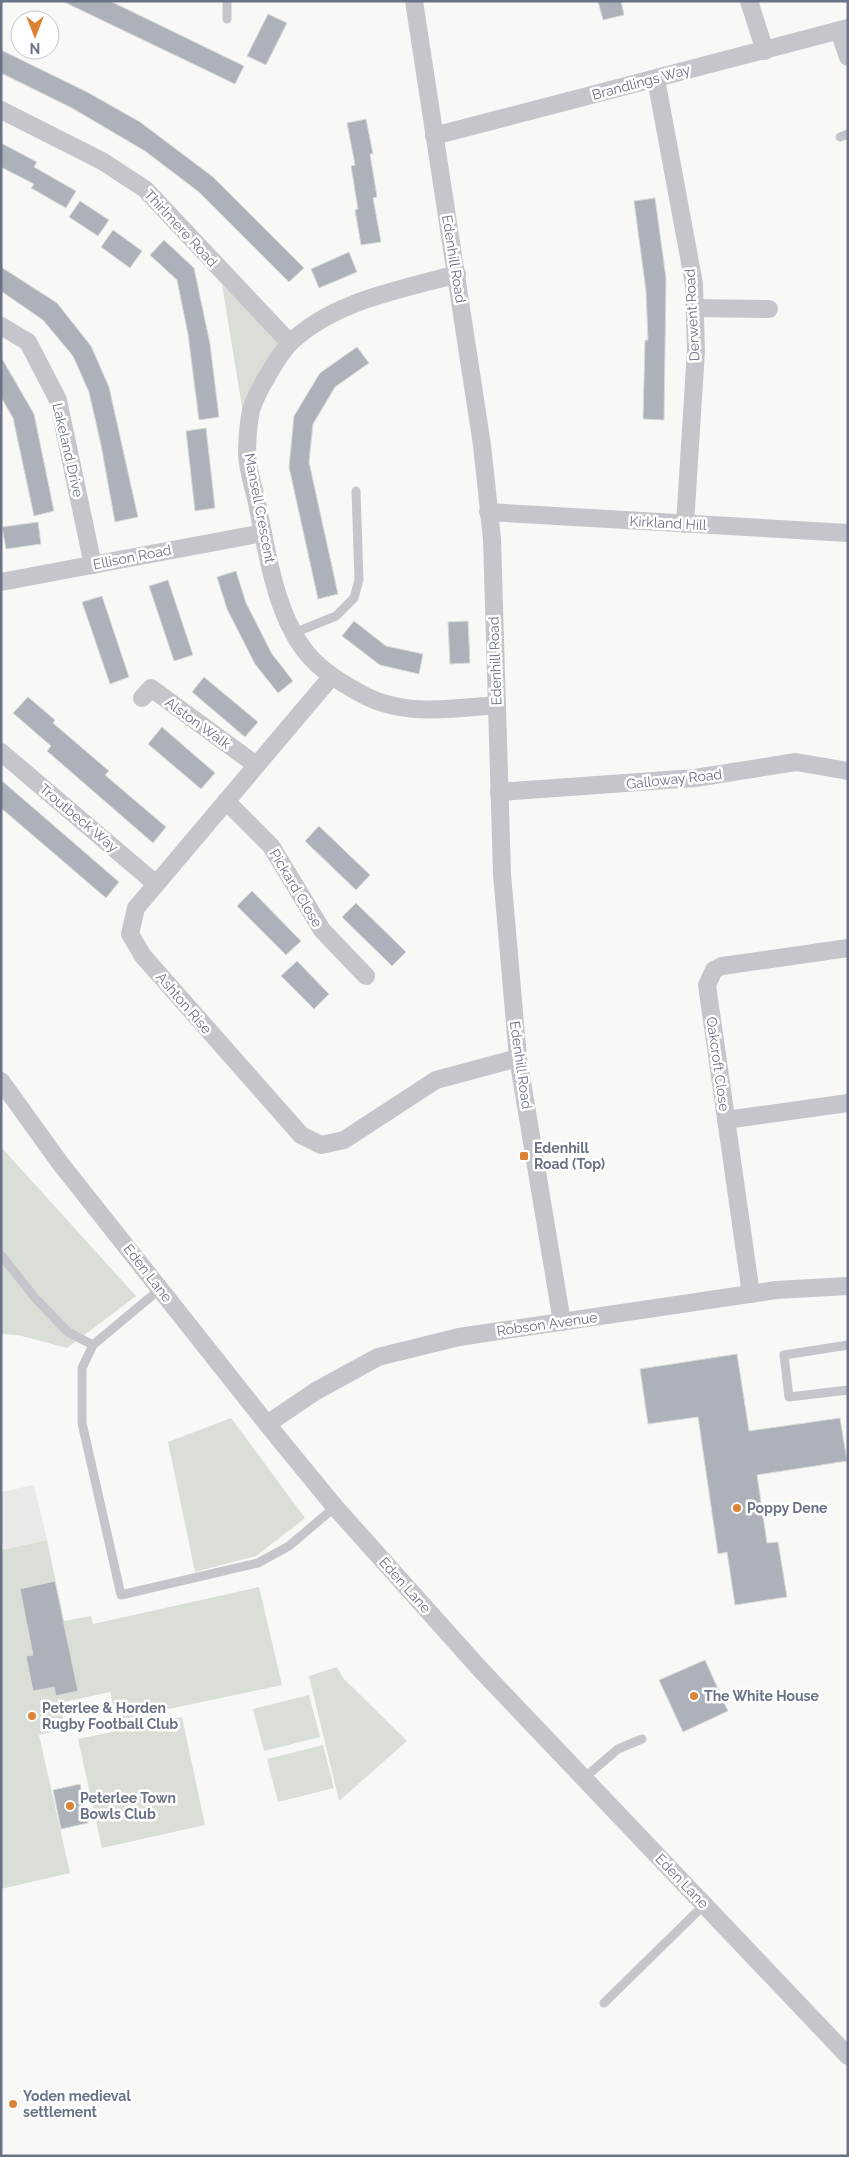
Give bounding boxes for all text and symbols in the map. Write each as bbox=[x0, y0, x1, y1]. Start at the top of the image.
north arrow bbox=[10, 10, 60, 60]
text: N bbox=[30, 40, 40, 56]
street label: Brandlings Way bbox=[590, 61, 692, 103]
street label: Thirlmere Road bbox=[141, 186, 221, 270]
street label: Edenhill Road bbox=[439, 214, 469, 304]
street label: Derwent Road bbox=[682, 268, 702, 362]
street label: Lakeland Drive bbox=[49, 401, 87, 499]
street label: Mansell Crescent bbox=[241, 452, 279, 565]
street label: Kirkland Hill bbox=[629, 513, 707, 533]
street label: Ellison Road bbox=[91, 542, 173, 572]
street label: Edenhill Road bbox=[485, 616, 505, 706]
street label: Alston Walk bbox=[162, 694, 234, 752]
street label: Galloway Road bbox=[625, 766, 723, 792]
street label: Troutbeck Way bbox=[37, 781, 122, 856]
street label: Pickard Close bbox=[266, 846, 326, 930]
street label: Ashton Rise bbox=[153, 969, 215, 1037]
street label: Oakcroft Close bbox=[703, 1016, 733, 1112]
street label: Edenhill Road bbox=[507, 1020, 535, 1110]
place label: Edenhill Road (Top) bbox=[534, 1140, 605, 1172]
marker: Edenhill Road (Top) bbox=[518, 1150, 530, 1162]
street label: Eden Lane bbox=[120, 1241, 176, 1305]
street label: Robson Avenue bbox=[496, 1309, 598, 1339]
place label: Poppy Dene bbox=[747, 1500, 828, 1516]
marker: Poppy Dene bbox=[731, 1502, 743, 1514]
street label: Eden Lane bbox=[376, 1554, 434, 1616]
place label: The White House bbox=[704, 1688, 820, 1704]
marker: The White House bbox=[688, 1690, 700, 1702]
place label: Peterlee & Horden Rugby Football Club bbox=[42, 1700, 178, 1732]
marker: Peterlee & Horden Rugby Football Club bbox=[26, 1710, 38, 1722]
place label: Peterlee Town Bowls Club bbox=[80, 1790, 176, 1822]
marker: Peterlee Town Bowls Club bbox=[64, 1800, 76, 1812]
street label: Eden Lane bbox=[652, 1851, 712, 1911]
place label: Yoden medieval settlement bbox=[23, 2088, 131, 2120]
marker: Yoden medieval settlement bbox=[7, 2098, 19, 2110]

